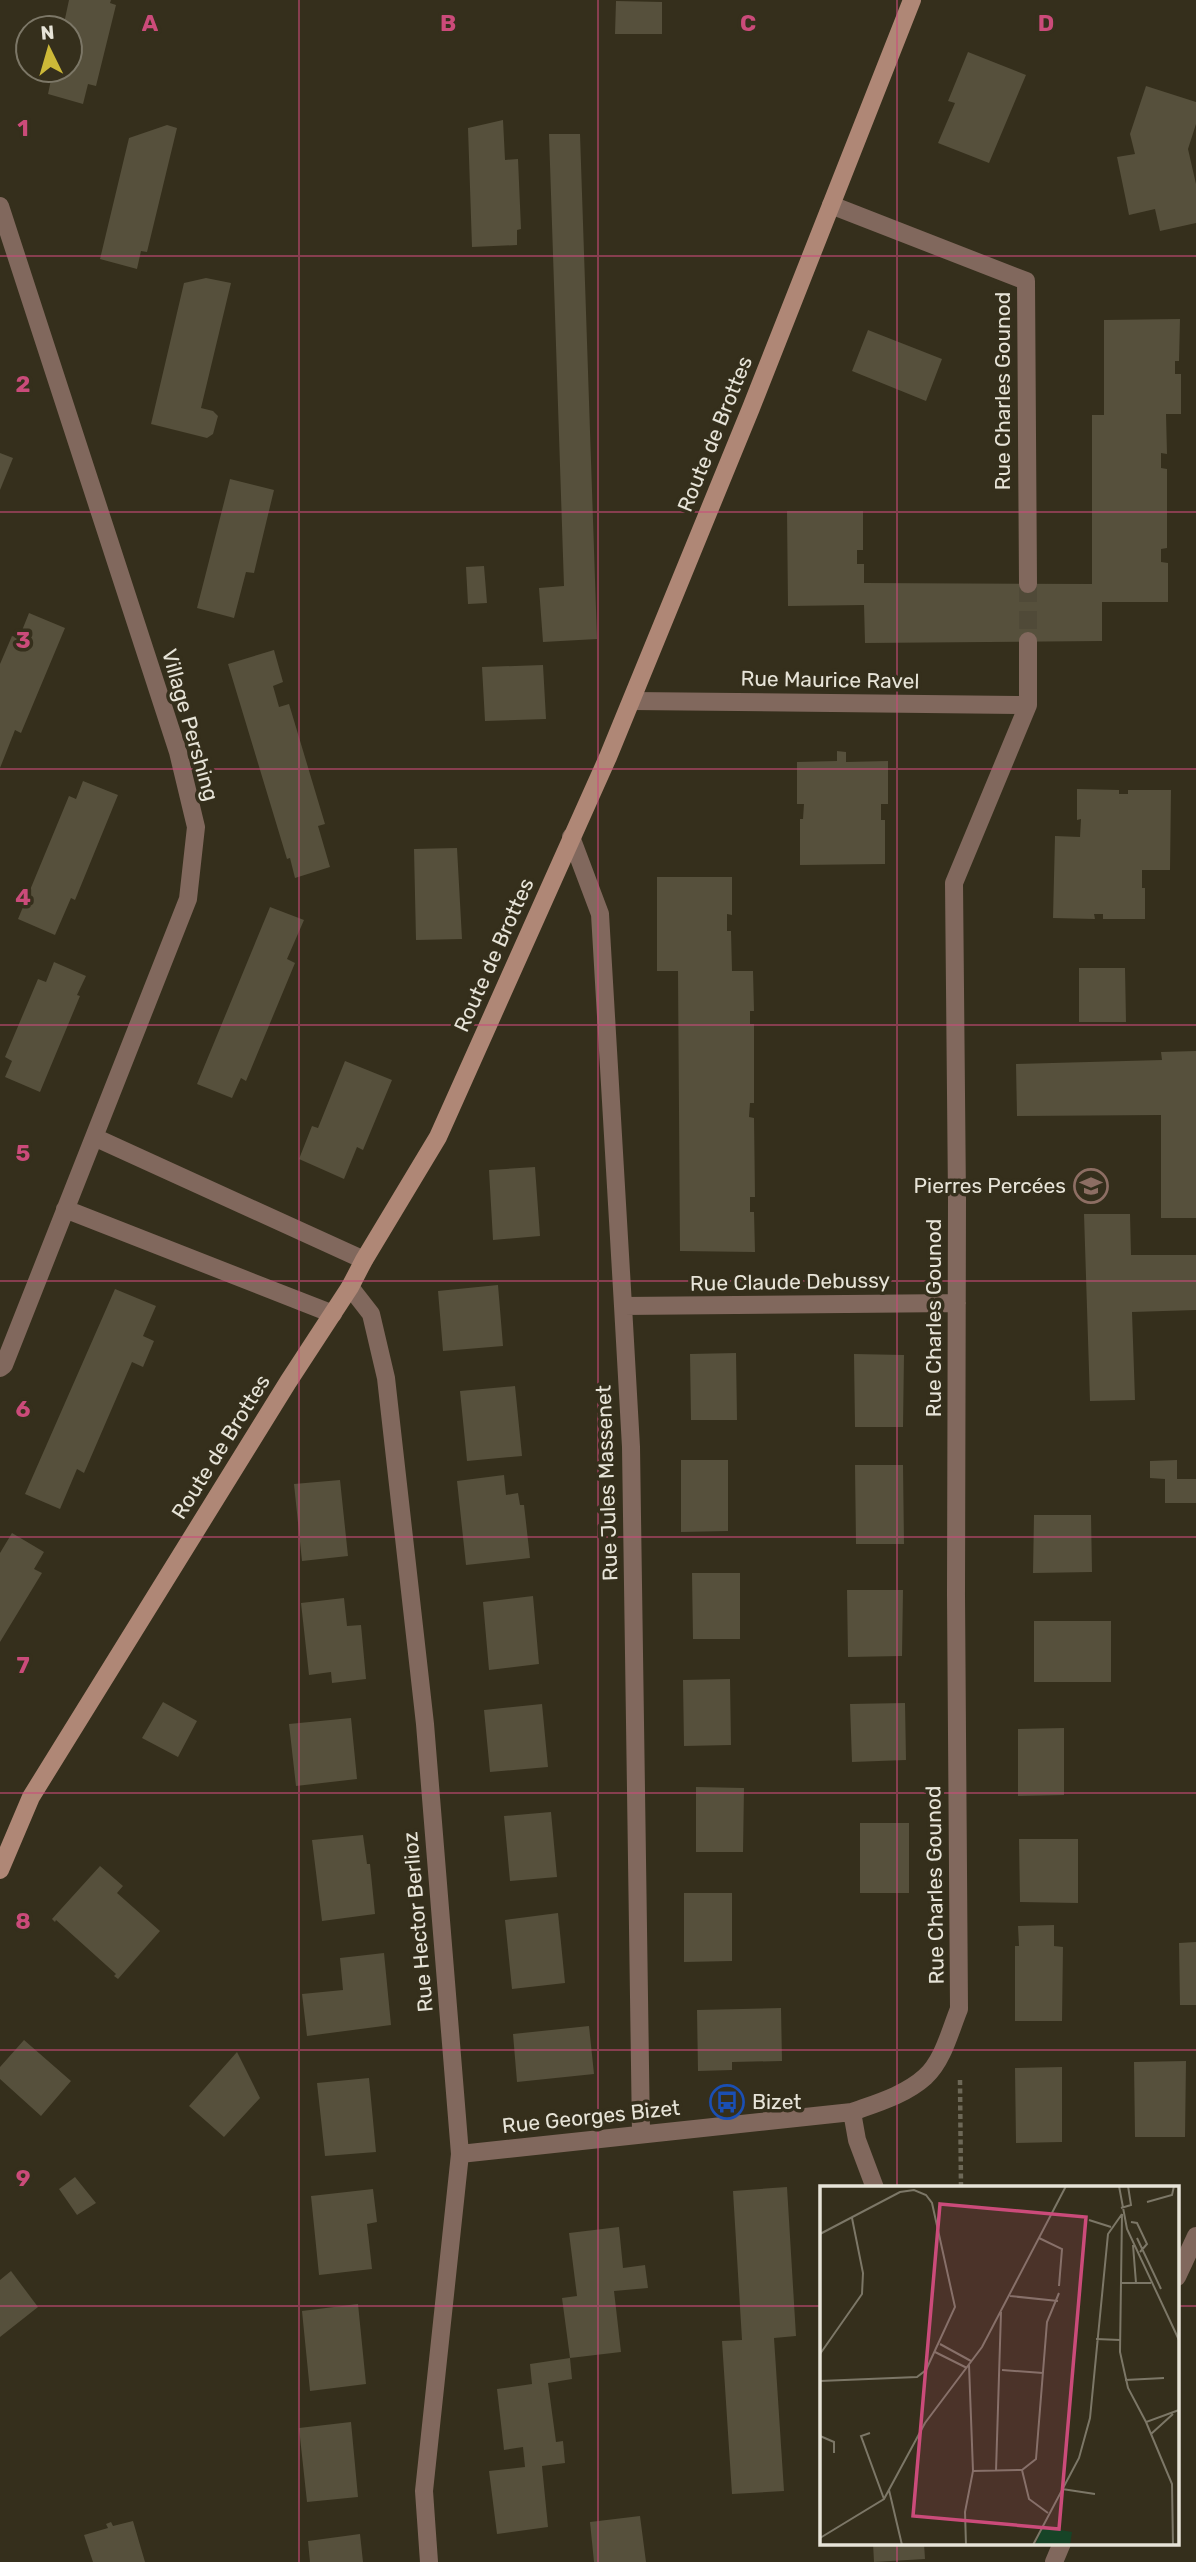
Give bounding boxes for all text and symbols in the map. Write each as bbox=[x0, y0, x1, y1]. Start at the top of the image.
text: A bbox=[142, 9, 159, 37]
text: B bbox=[440, 9, 456, 37]
text: C bbox=[740, 9, 756, 37]
text: D bbox=[1038, 9, 1054, 37]
north arrow bbox=[14, 14, 84, 84]
text: N bbox=[40, 21, 55, 45]
text: 1 bbox=[17, 114, 29, 142]
street label: Rue Charles Gounod bbox=[990, 292, 1015, 490]
street label: Route de Brottes bbox=[672, 352, 757, 515]
text: 2 bbox=[16, 370, 30, 398]
text: 3 bbox=[15, 626, 31, 654]
street label: Village Pershing bbox=[157, 646, 224, 804]
street label: Rue Maurice Ravel bbox=[740, 665, 920, 694]
street label: Route de Brottes bbox=[448, 874, 539, 1035]
text: 4 bbox=[15, 883, 31, 911]
text: 5 bbox=[16, 1139, 31, 1167]
school or university icon: Pierres Percées bbox=[1072, 1167, 1110, 1205]
place label: Pierres Percées bbox=[914, 1173, 1066, 1198]
street label: Rue Charles Gounod bbox=[921, 1219, 946, 1417]
street label: Rue Claude Debussy bbox=[690, 1267, 891, 1296]
street label: Route de Brottes bbox=[166, 1370, 275, 1524]
street label: Rue Jules Massenet bbox=[591, 1385, 622, 1581]
text: 6 bbox=[16, 1395, 31, 1423]
text: 7 bbox=[16, 1651, 30, 1679]
street label: Rue Charles Gounod bbox=[920, 1785, 949, 1985]
street label: Rue Hector Berlioz bbox=[397, 1831, 438, 2013]
text: 8 bbox=[15, 1907, 31, 1935]
bus stop icon: Bizet bbox=[708, 2083, 746, 2121]
place label: Bizet bbox=[752, 2089, 802, 2114]
street label: Rue Georges Bizet bbox=[501, 2095, 681, 2138]
text: 9 bbox=[16, 2164, 30, 2192]
inset map bbox=[820, 2186, 1178, 2544]

